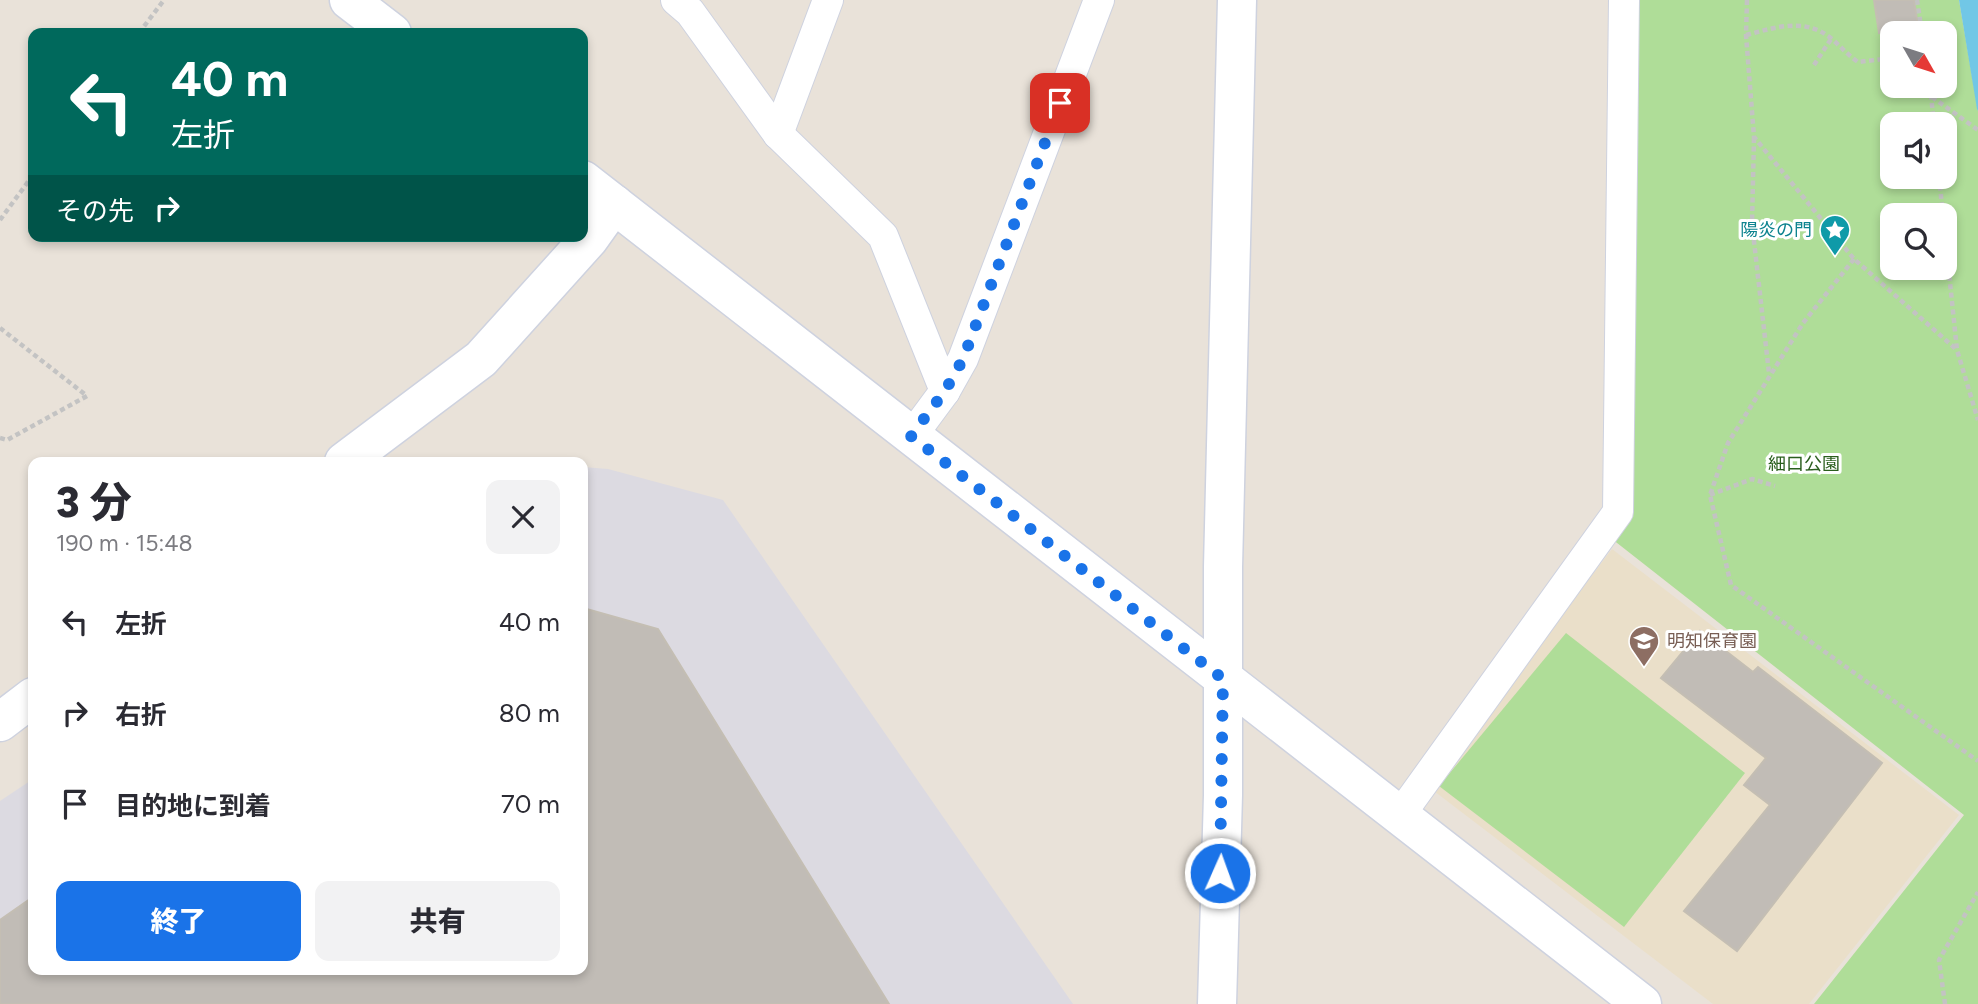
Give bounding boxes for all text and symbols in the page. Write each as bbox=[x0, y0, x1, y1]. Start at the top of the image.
north arrow bbox=[1880, 21, 1956, 98]
map controls bbox=[1880, 21, 1957, 280]
text: 40 m bbox=[171, 49, 288, 108]
icon: left bbox=[56, 56, 147, 147]
pin bbox=[1030, 73, 1090, 133]
icon: arrive bbox=[1041, 84, 1079, 122]
button: sound bbox=[1880, 112, 1957, 189]
text: 左折 bbox=[171, 116, 235, 154]
icon: right bbox=[148, 189, 186, 227]
text: その先 bbox=[56, 195, 134, 227]
button: search bbox=[1880, 203, 1957, 280]
place icon: 陽炎の門 bbox=[1818, 213, 1852, 257]
place label: 陽炎の門 bbox=[1740, 219, 1812, 241]
park label: 細口公園 bbox=[1768, 453, 1840, 475]
text: 3 分 bbox=[56, 477, 131, 528]
button: close bbox=[486, 480, 560, 554]
text: 190 m · 15:48 bbox=[56, 529, 193, 557]
icon: left bbox=[56, 603, 94, 641]
text: 40 m bbox=[499, 606, 560, 638]
text: 左折 bbox=[115, 608, 167, 640]
school or university icon: 明知保育園 bbox=[1627, 624, 1661, 668]
place label: 明知保育園 bbox=[1667, 630, 1757, 652]
icon: right bbox=[56, 694, 94, 732]
text: 80 m bbox=[499, 697, 560, 729]
text: 右折 bbox=[115, 699, 167, 731]
icon: arrive bbox=[56, 785, 94, 823]
text: 70 m bbox=[501, 788, 560, 820]
text: 目的地に到着 bbox=[115, 790, 271, 822]
position arrow bbox=[1183, 836, 1257, 910]
button: 終了 bbox=[56, 881, 301, 961]
button: 共有 bbox=[315, 881, 560, 961]

